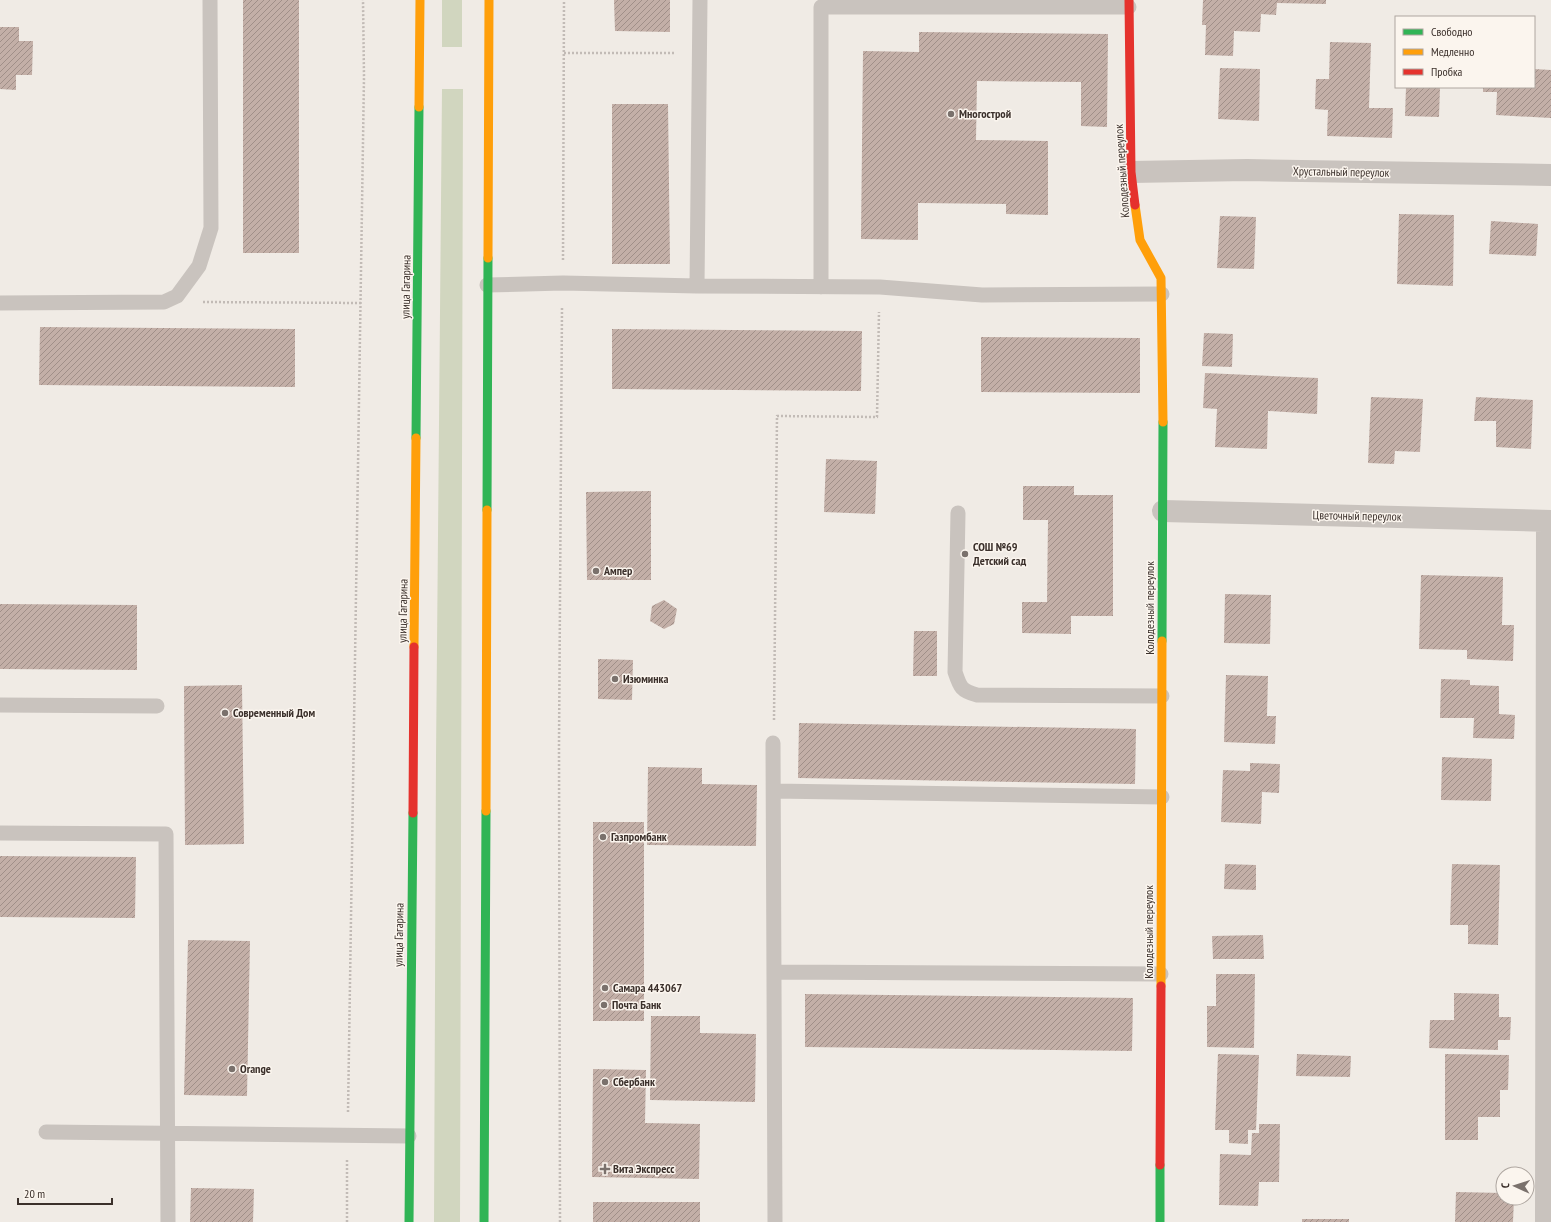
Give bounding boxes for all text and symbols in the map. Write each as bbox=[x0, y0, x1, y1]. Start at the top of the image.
legend bbox=[1395, 16, 1535, 88]
text: Свободно bbox=[1431, 24, 1473, 39]
text: Медленно bbox=[1431, 44, 1474, 59]
text: Пробка bbox=[1431, 64, 1463, 79]
place label: Многострой bbox=[959, 106, 1011, 121]
marker: Многострой bbox=[946, 109, 956, 119]
street label: Колодезный переулок bbox=[1111, 123, 1132, 218]
street label: Хрустальный переулок bbox=[1293, 163, 1390, 180]
street label: улица Гагарина bbox=[397, 255, 414, 319]
street label: Цветочный переулок bbox=[1313, 507, 1402, 524]
place label: СОШ №69 Детский сад bbox=[973, 539, 1026, 568]
marker: СОШ №69 Детский сад bbox=[960, 549, 970, 559]
street label: Колодезный переулок bbox=[1142, 561, 1157, 655]
place label: Ампер bbox=[603, 563, 633, 578]
marker: Ампер bbox=[591, 566, 601, 576]
street label: улица Гагарина bbox=[394, 579, 411, 643]
place label: Изюминка bbox=[623, 671, 668, 686]
marker: Изюминка bbox=[610, 674, 620, 684]
place label: Современный Дом bbox=[233, 705, 315, 720]
marker: Современный Дом bbox=[220, 708, 230, 718]
place label: Газпромбанк bbox=[611, 829, 667, 844]
marker: Газпромбанк bbox=[598, 832, 608, 842]
street label: Колодезный переулок bbox=[1141, 885, 1156, 979]
street label: улица Гагарина bbox=[390, 903, 407, 967]
place label: Самара 443067 bbox=[613, 980, 683, 995]
marker: Самара 443067 bbox=[600, 983, 610, 993]
place label: Почта Банк bbox=[612, 997, 661, 1012]
marker: Почта Банк bbox=[599, 1000, 609, 1010]
place label: Orange bbox=[240, 1061, 271, 1076]
marker: Orange bbox=[227, 1064, 237, 1074]
place label: Сбербанк bbox=[613, 1074, 655, 1089]
marker: Сбербанк bbox=[600, 1077, 610, 1087]
place label: Вита Экспресс bbox=[613, 1161, 675, 1176]
marker: Вита Экспресс bbox=[600, 1164, 610, 1174]
north arrow bbox=[1495, 1166, 1535, 1206]
scale bar bbox=[18, 1180, 112, 1206]
text: С bbox=[1498, 1183, 1512, 1188]
text: 20 m bbox=[24, 1186, 45, 1201]

